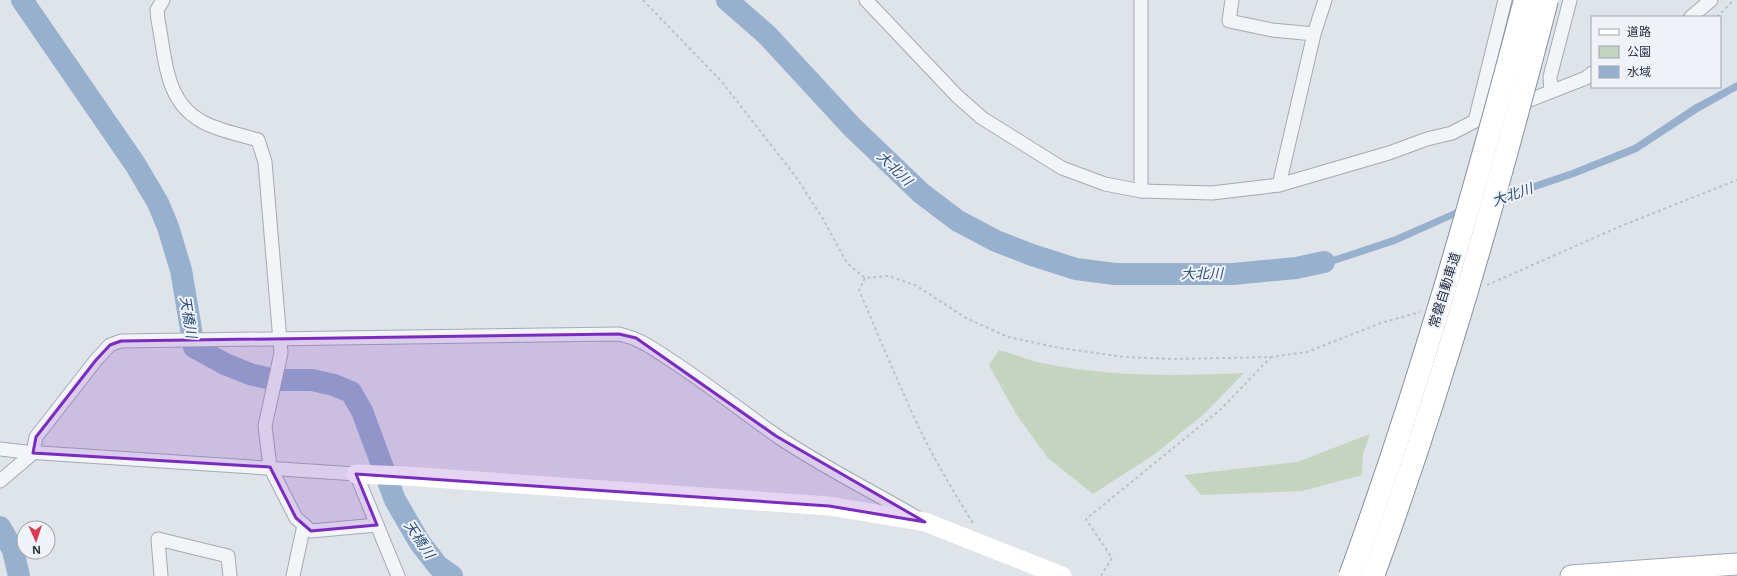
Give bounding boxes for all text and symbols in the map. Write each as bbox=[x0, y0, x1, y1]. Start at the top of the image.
legend bbox=[1591, 16, 1721, 88]
text: 道路 bbox=[1627, 23, 1651, 40]
text: 公園 bbox=[1627, 43, 1651, 60]
text: 水域 bbox=[1627, 63, 1651, 80]
water label: 大北川 bbox=[873, 147, 918, 191]
water label: 大北川 bbox=[1489, 178, 1537, 210]
street label: 常磐自動車道 bbox=[1424, 250, 1464, 330]
water label: 大北川 bbox=[1181, 263, 1225, 283]
water label: 天橋川 bbox=[176, 295, 202, 341]
water label: 天橋川 bbox=[400, 516, 441, 563]
north arrow bbox=[16, 520, 56, 560]
text: N bbox=[32, 543, 41, 558]

